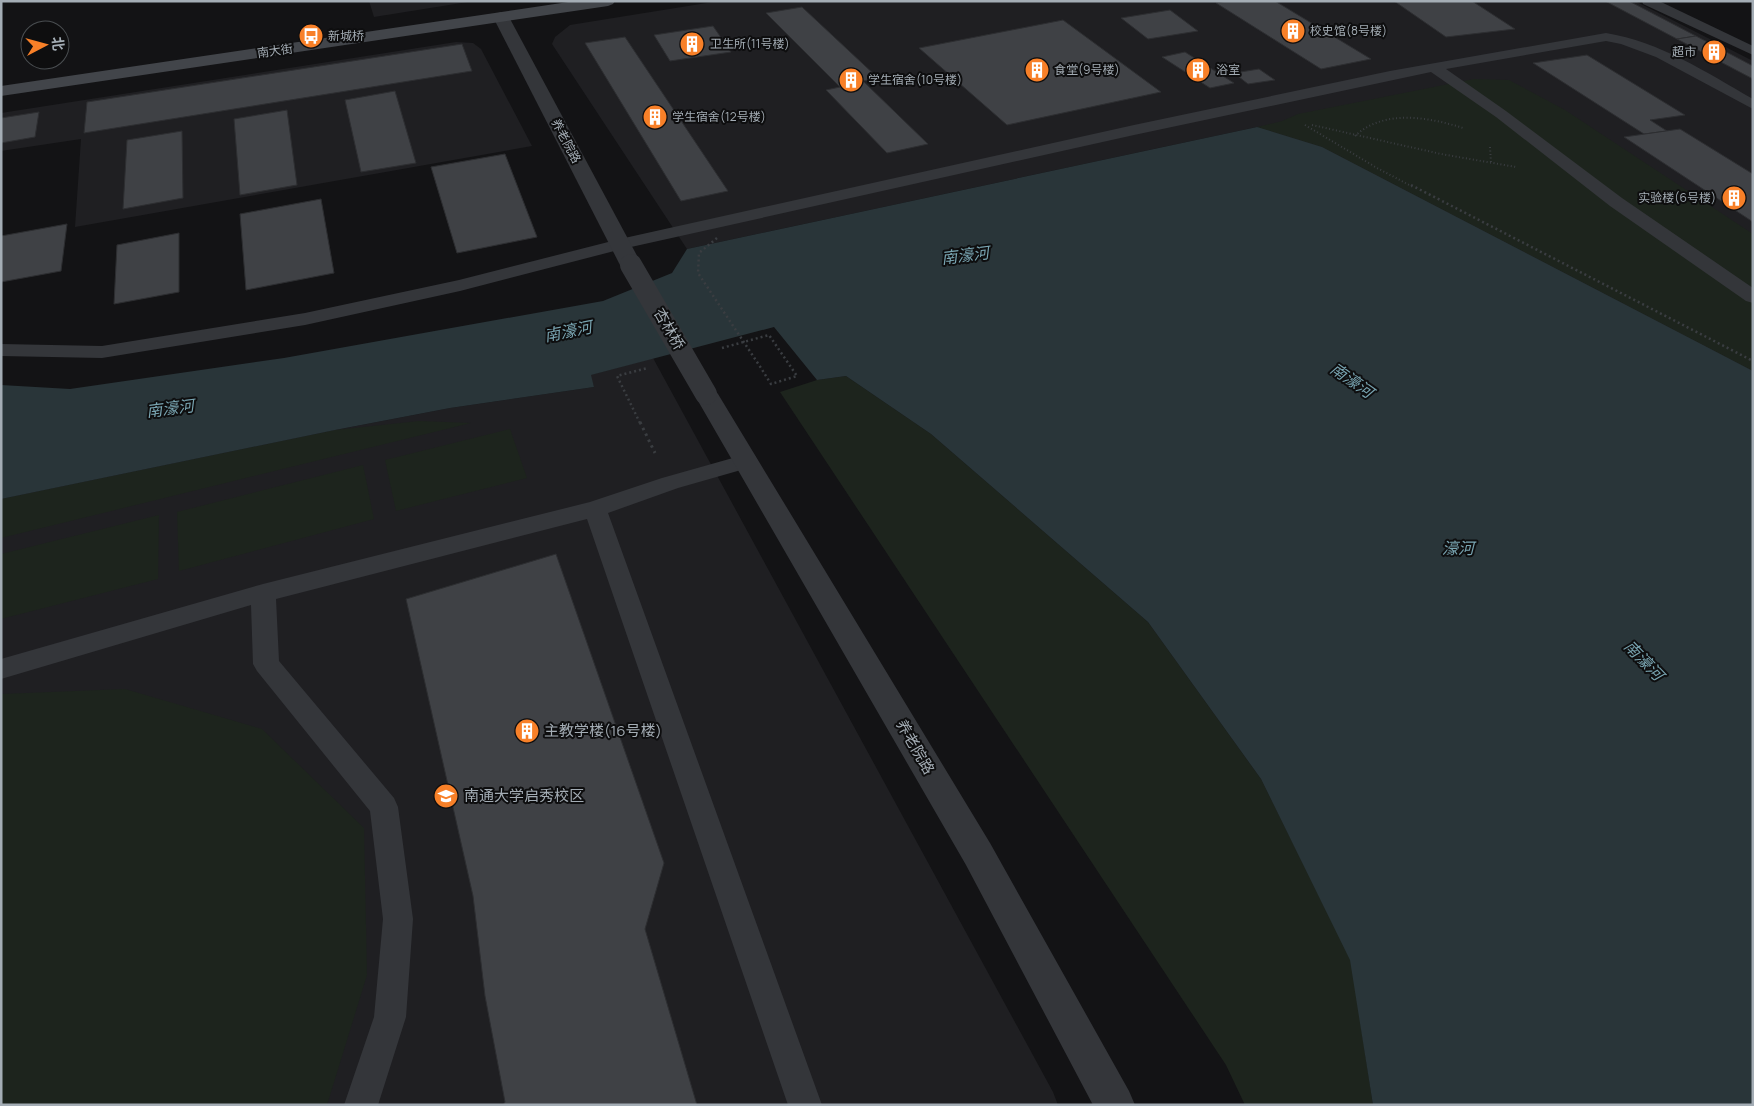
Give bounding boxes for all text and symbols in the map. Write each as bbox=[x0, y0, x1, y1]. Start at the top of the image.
building icon: 校史馆(8号楼) bbox=[1280, 18, 1306, 44]
north arrow bbox=[20, 20, 70, 70]
place label: 校史馆(8号楼) bbox=[1310, 22, 1387, 39]
bus stop icon: 新城桥 bbox=[298, 23, 324, 49]
place label: 新城桥 bbox=[328, 27, 364, 44]
building icon: 卫生所(11号楼) bbox=[679, 31, 705, 57]
place label: 卫生所(11号楼) bbox=[710, 35, 790, 52]
text: 北 bbox=[48, 36, 69, 52]
building icon: 超市 bbox=[1701, 39, 1727, 65]
street label: 南大街 bbox=[256, 40, 294, 61]
place label: 超市 bbox=[1672, 43, 1696, 60]
building icon: 食堂(9号楼) bbox=[1024, 57, 1050, 83]
building icon: 浴室 bbox=[1185, 57, 1211, 83]
place label: 食堂(9号楼) bbox=[1054, 61, 1120, 78]
place label: 浴室 bbox=[1216, 61, 1240, 78]
building icon: 学生宿舍(10号楼) bbox=[838, 67, 864, 93]
place label: 学生宿舍(10号楼) bbox=[868, 71, 962, 88]
building icon: 学生宿舍(12号楼) bbox=[642, 104, 668, 130]
place label: 学生宿舍(12号楼) bbox=[672, 108, 766, 125]
street label: 养老院路 bbox=[548, 116, 585, 166]
building icon: 实验楼(6号楼) bbox=[1721, 185, 1747, 211]
place label: 实验楼(6号楼) bbox=[1638, 189, 1716, 206]
water label: 南濠河 bbox=[940, 241, 993, 269]
street label: 杏林桥 bbox=[649, 304, 690, 353]
water label: 南濠河 bbox=[542, 315, 597, 346]
water label: 南濠河 bbox=[1326, 357, 1380, 404]
water label: 南濠河 bbox=[145, 394, 198, 422]
water label: 濠河 bbox=[1442, 537, 1477, 559]
water label: 南濠河 bbox=[1619, 635, 1671, 687]
street label: 养老院路 bbox=[891, 716, 940, 778]
building icon: 主教学楼(16号楼) bbox=[514, 718, 540, 744]
place label: 主教学楼(16号楼) bbox=[544, 720, 662, 741]
school or university icon: 南通大学启秀校区 bbox=[433, 783, 459, 809]
place label: 南通大学启秀校区 bbox=[464, 785, 584, 806]

